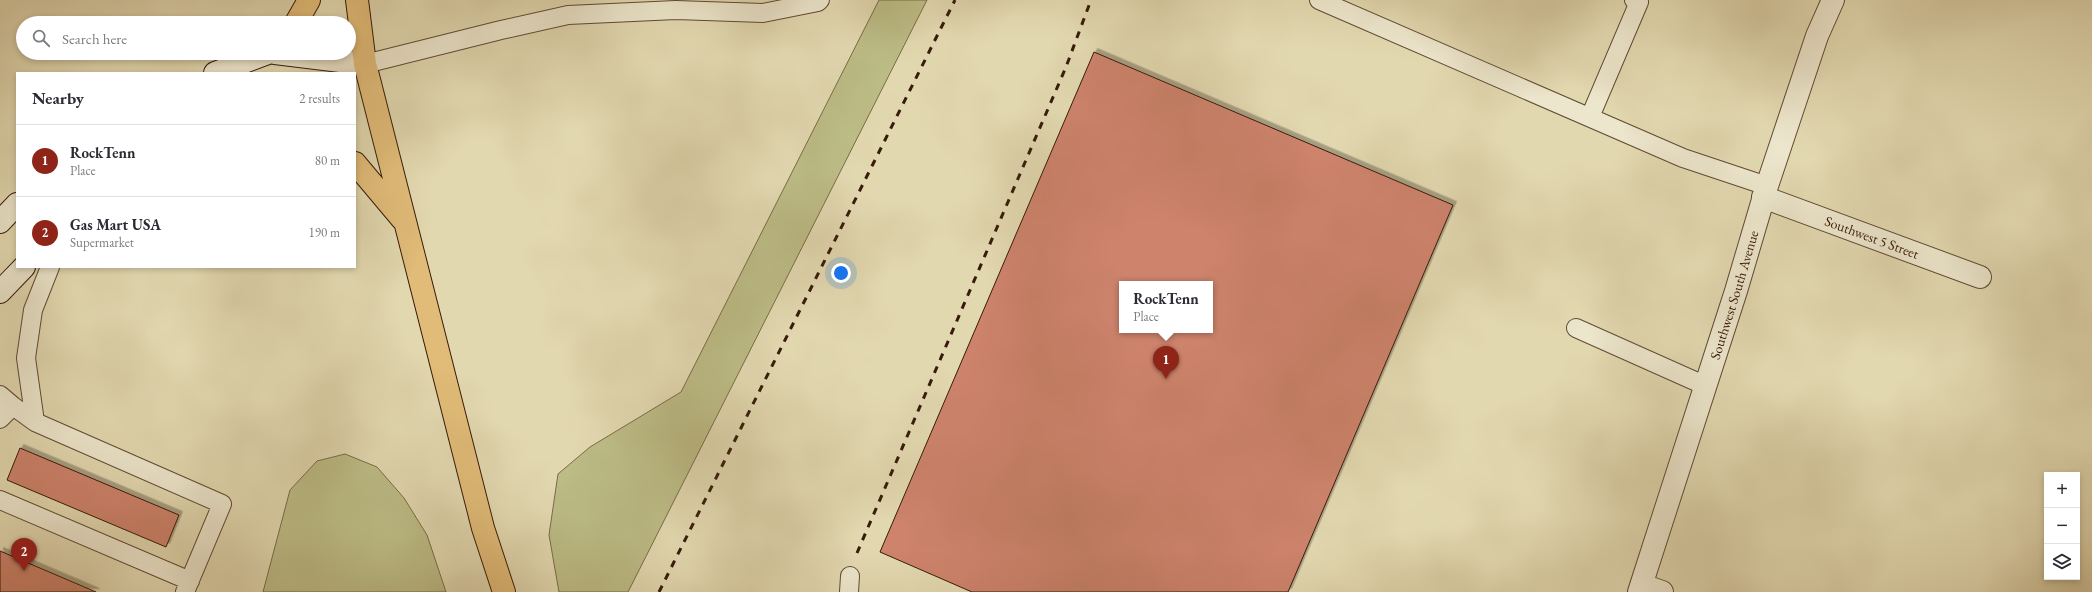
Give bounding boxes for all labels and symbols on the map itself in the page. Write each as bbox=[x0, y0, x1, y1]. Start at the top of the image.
street label: Southwest 5 Street bbox=[1822, 212, 1922, 263]
street label: Southwest South Avenue bbox=[1706, 228, 1763, 362]
your location bbox=[831, 263, 851, 283]
pin: 1 bbox=[1153, 346, 1179, 379]
pin: 2 bbox=[11, 538, 37, 571]

